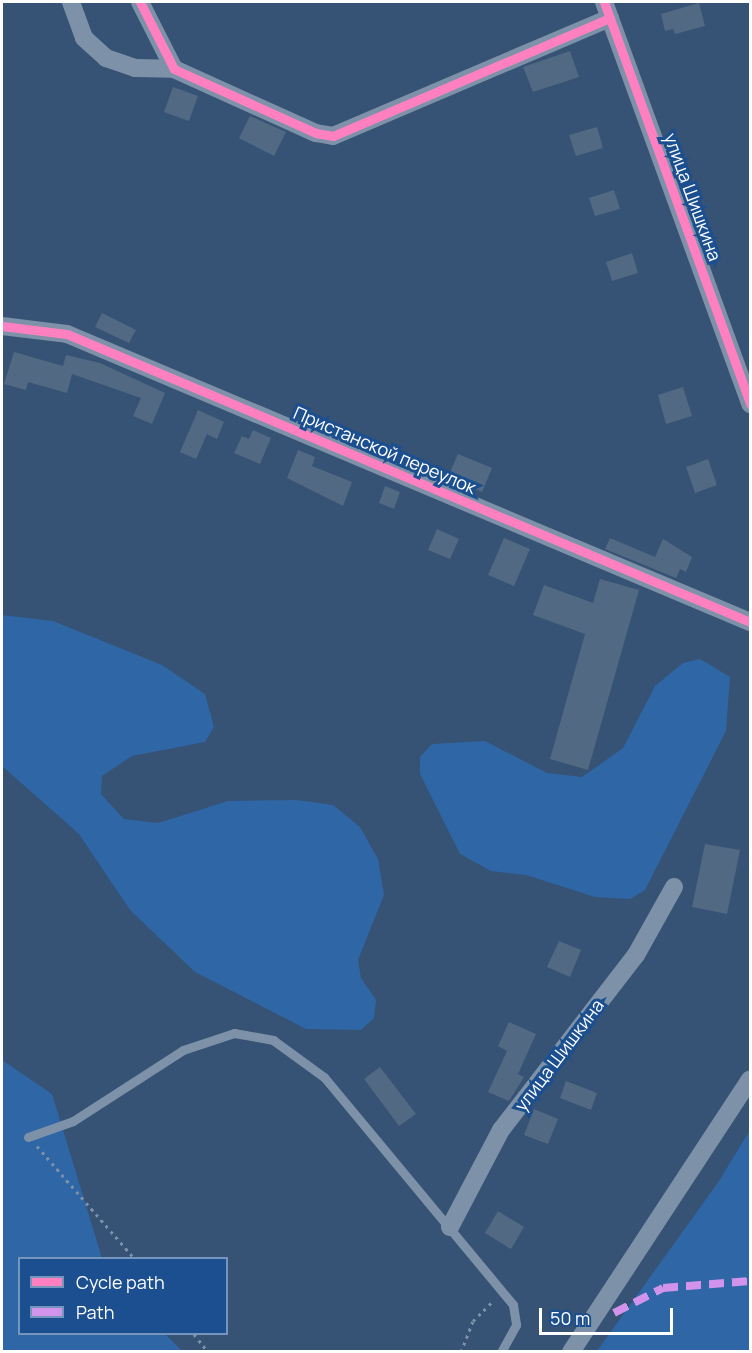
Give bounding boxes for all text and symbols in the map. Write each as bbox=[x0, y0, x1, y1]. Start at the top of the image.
street label: улица Шишкина bbox=[660, 130, 726, 264]
street label: Пристанской переулок bbox=[290, 402, 480, 498]
street label: улица Шишкина bbox=[510, 995, 608, 1115]
legend bbox=[18, 1257, 228, 1335]
text: Cycle path bbox=[76, 1270, 165, 1294]
scale bar bbox=[542, 1296, 676, 1334]
text: Path bbox=[76, 1300, 114, 1324]
text: 50 m bbox=[550, 1306, 590, 1330]

